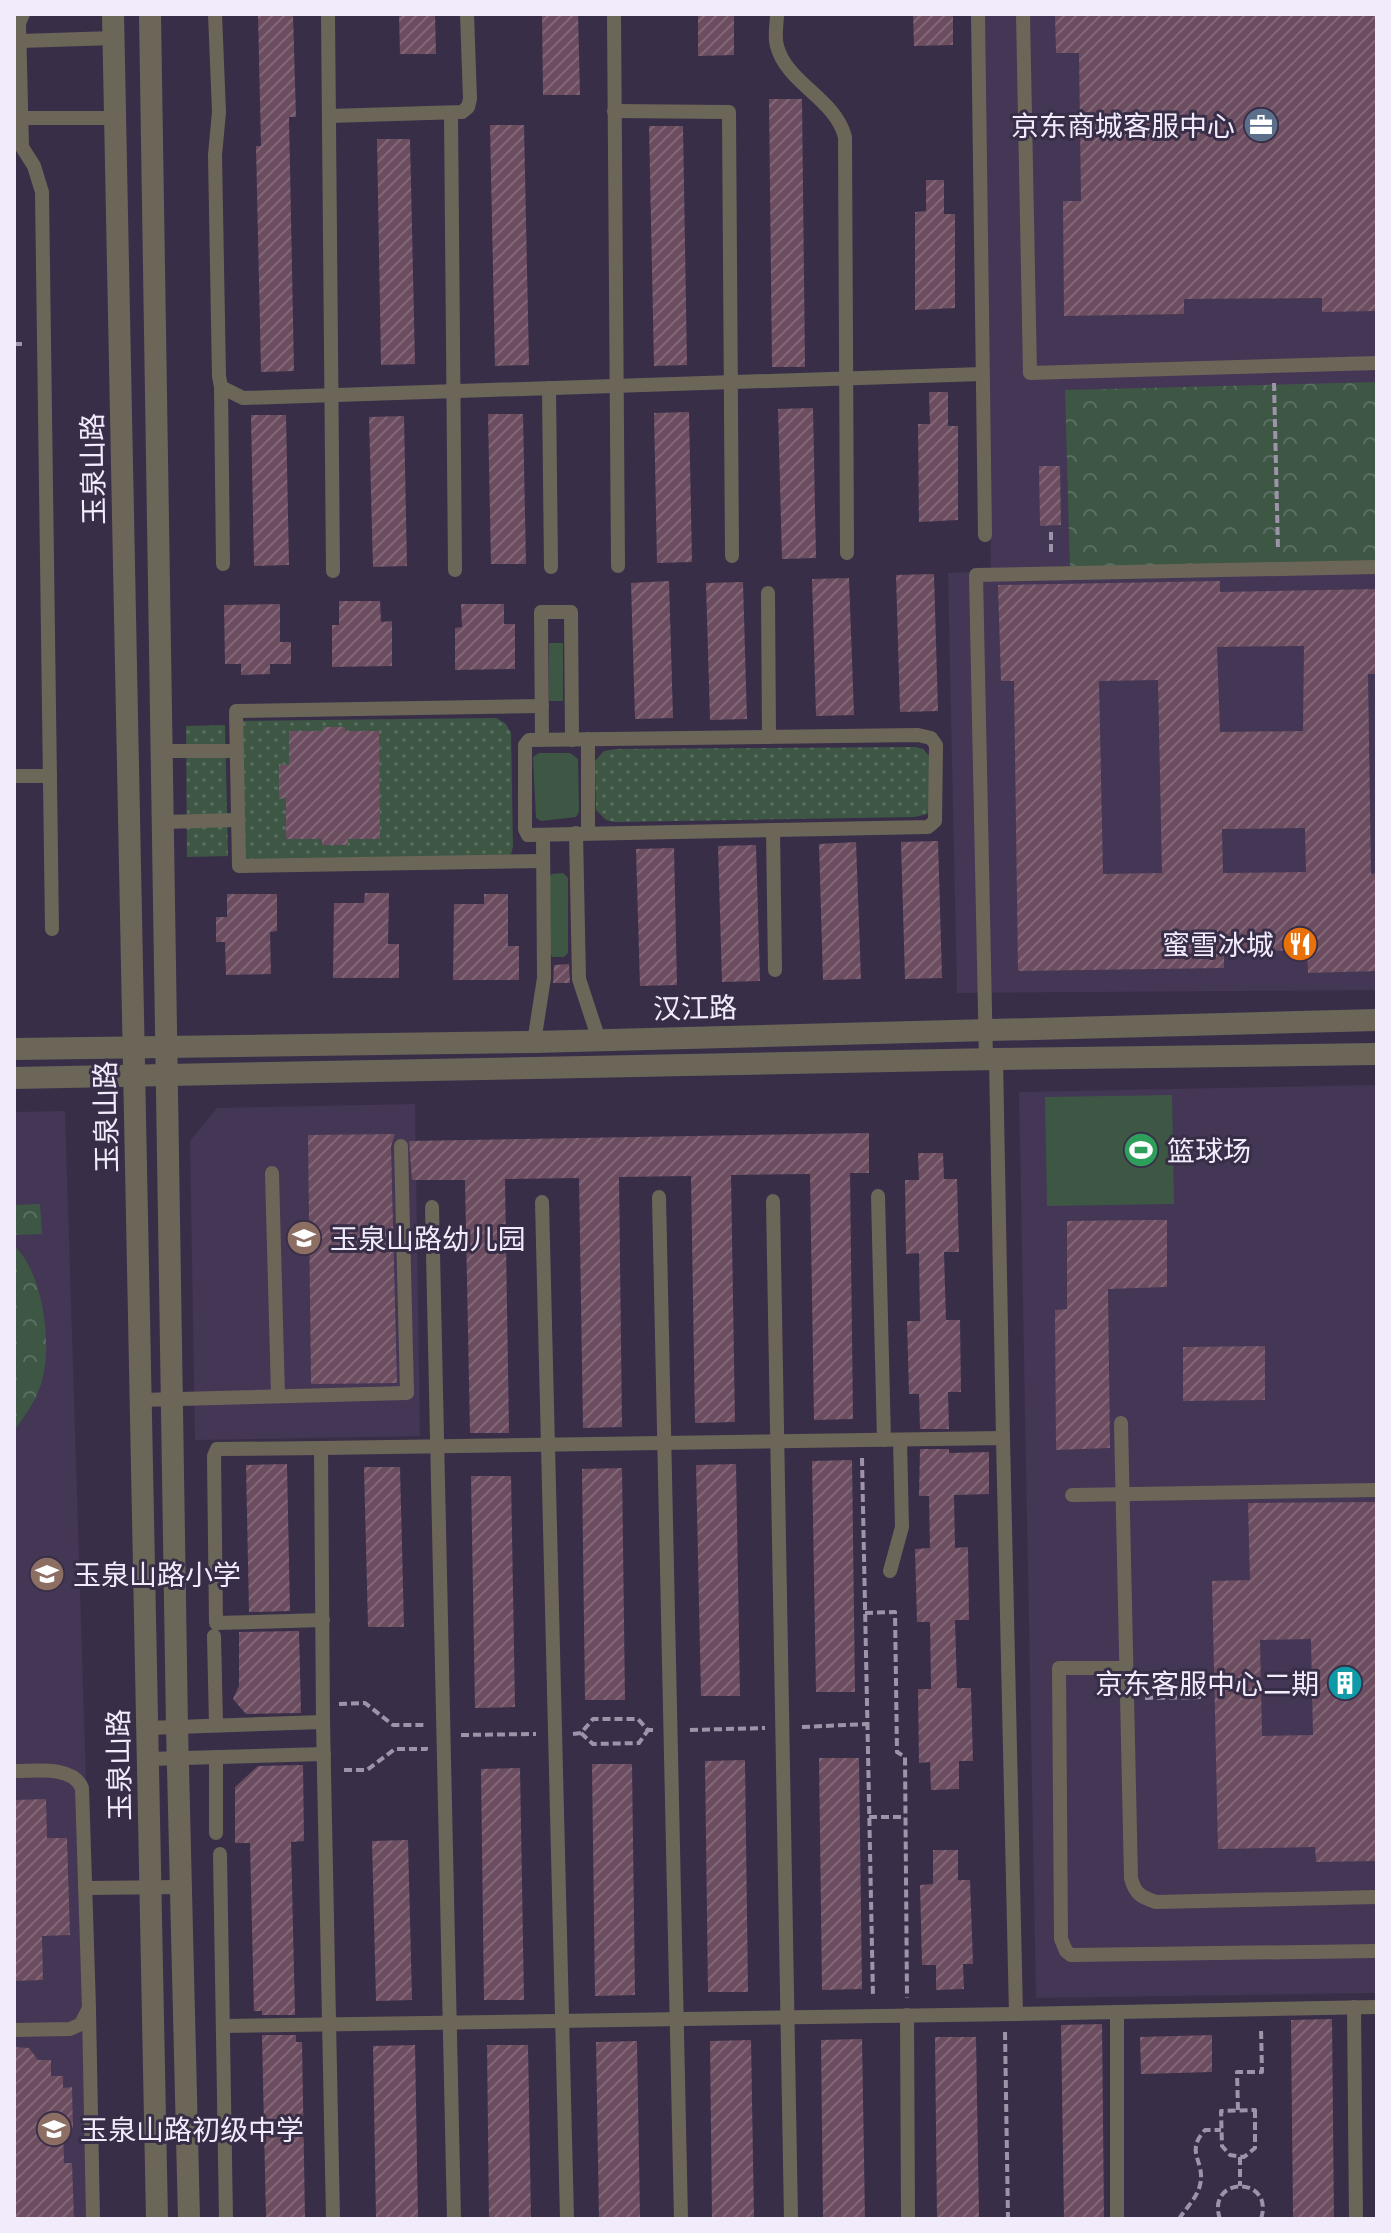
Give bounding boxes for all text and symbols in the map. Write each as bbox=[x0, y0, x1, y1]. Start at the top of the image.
office icon: 京东商城客服中心 bbox=[1242, 106, 1280, 144]
place label: 京东商城客服中心 bbox=[1011, 108, 1235, 142]
street label: 玉泉山路 bbox=[74, 413, 110, 525]
restaurant icon: 蜜雪冰城 bbox=[1281, 925, 1319, 963]
place label: 蜜雪冰城 bbox=[1162, 927, 1274, 961]
street label: 汉江路 bbox=[653, 989, 737, 1025]
street label: 玉泉山路 bbox=[87, 1061, 123, 1173]
sports icon: 篮球场 bbox=[1122, 1131, 1160, 1169]
place label: 篮球场 bbox=[1167, 1133, 1251, 1167]
school or university icon: 玉泉山路幼儿园 bbox=[285, 1219, 323, 1257]
place label: 玉泉山路幼儿园 bbox=[330, 1221, 526, 1255]
school or university icon: 玉泉山路小学 bbox=[28, 1555, 66, 1593]
place label: 玉泉山路小学 bbox=[73, 1557, 241, 1591]
building icon: 京东客服中心二期 bbox=[1326, 1664, 1364, 1702]
place label: 京东客服中心二期 bbox=[1095, 1666, 1319, 1700]
street label: 玉泉山路 bbox=[100, 1709, 136, 1821]
school or university icon: 玉泉山路初级中学 bbox=[35, 2110, 73, 2148]
place label: 玉泉山路初级中学 bbox=[80, 2112, 304, 2146]

